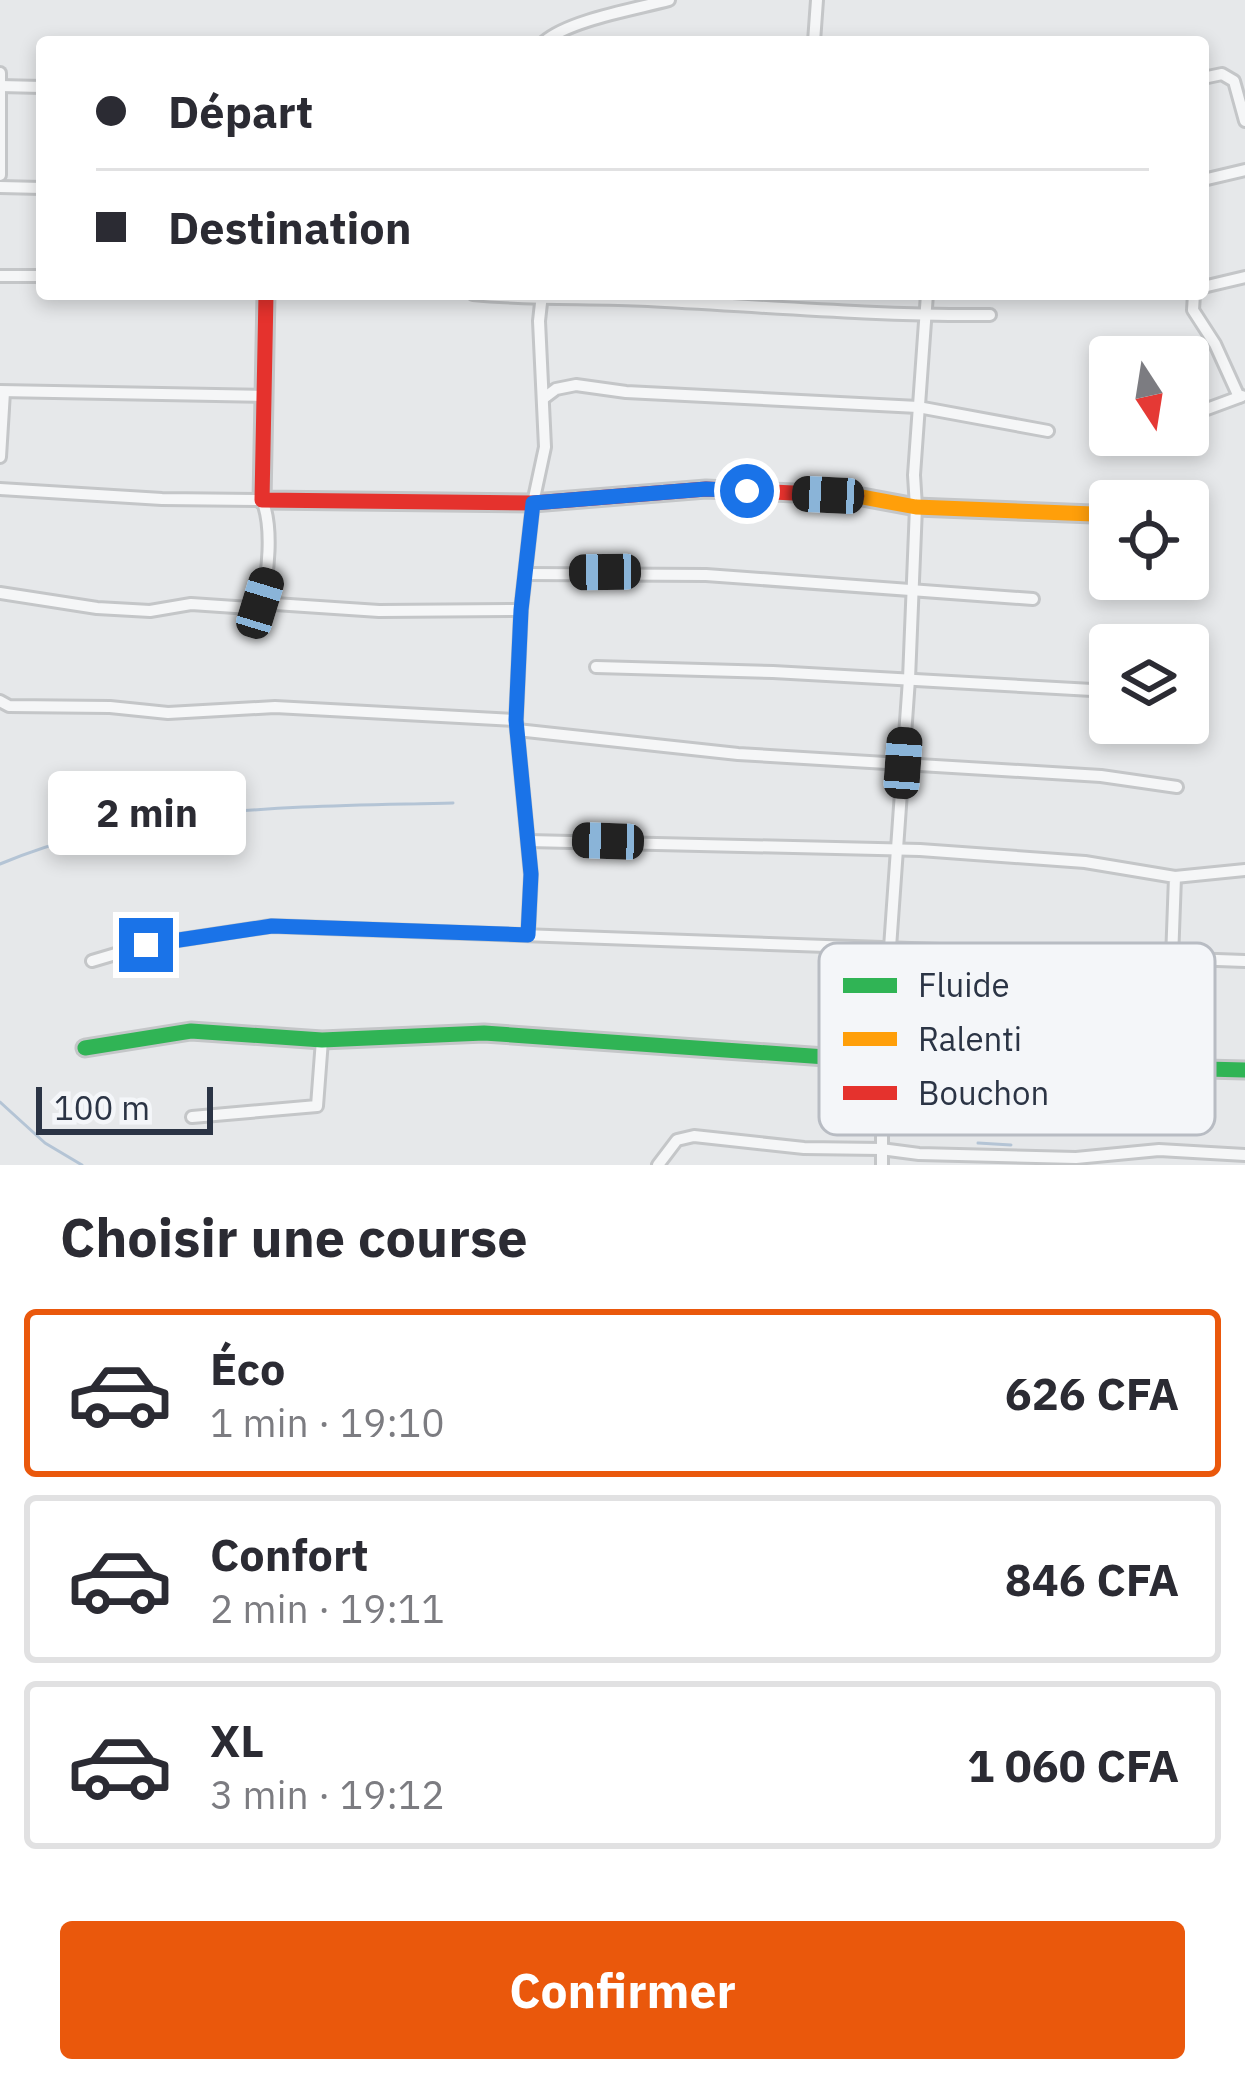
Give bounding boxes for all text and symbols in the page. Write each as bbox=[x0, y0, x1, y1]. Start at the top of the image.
text: Départ bbox=[168, 82, 313, 140]
text: Destination bbox=[168, 198, 412, 256]
north arrow bbox=[1089, 336, 1209, 456]
map controls bbox=[1089, 336, 1209, 744]
route start bbox=[720, 464, 774, 518]
car bbox=[791, 475, 865, 515]
button: locate bbox=[1089, 480, 1209, 600]
car bbox=[569, 553, 641, 591]
car bbox=[232, 563, 288, 643]
button: layers bbox=[1089, 624, 1209, 744]
car bbox=[883, 726, 923, 800]
callout: 2 min bbox=[47, 771, 245, 855]
text: 2 min bbox=[96, 787, 198, 838]
car bbox=[571, 822, 645, 860]
route end bbox=[119, 918, 173, 972]
legend bbox=[819, 943, 1215, 1135]
text: Fluide bbox=[918, 963, 1010, 1006]
text: Ralenti bbox=[918, 1017, 1022, 1060]
text: Bouchon bbox=[918, 1071, 1049, 1114]
scale bar bbox=[36, 1081, 213, 1134]
text: 100 m bbox=[54, 1086, 150, 1129]
text: Choisir une course bbox=[60, 1202, 528, 1272]
icon: car bbox=[66, 1339, 174, 1447]
text: Éco bbox=[210, 1339, 285, 1397]
text: 626 CFA bbox=[1005, 1364, 1179, 1422]
text: 1 min · 19:10 bbox=[210, 1397, 445, 1448]
icon: car bbox=[66, 1525, 174, 1633]
text: Confort bbox=[210, 1525, 369, 1583]
text: 846 CFA bbox=[1005, 1550, 1179, 1608]
text: 2 min · 19:11 bbox=[210, 1583, 445, 1634]
icon: car bbox=[66, 1711, 174, 1819]
text: XL bbox=[210, 1711, 264, 1769]
text: 1 060 CFA bbox=[967, 1736, 1179, 1794]
text: 3 min · 19:12 bbox=[210, 1769, 445, 1820]
button: Confirmer bbox=[60, 1921, 1185, 2059]

